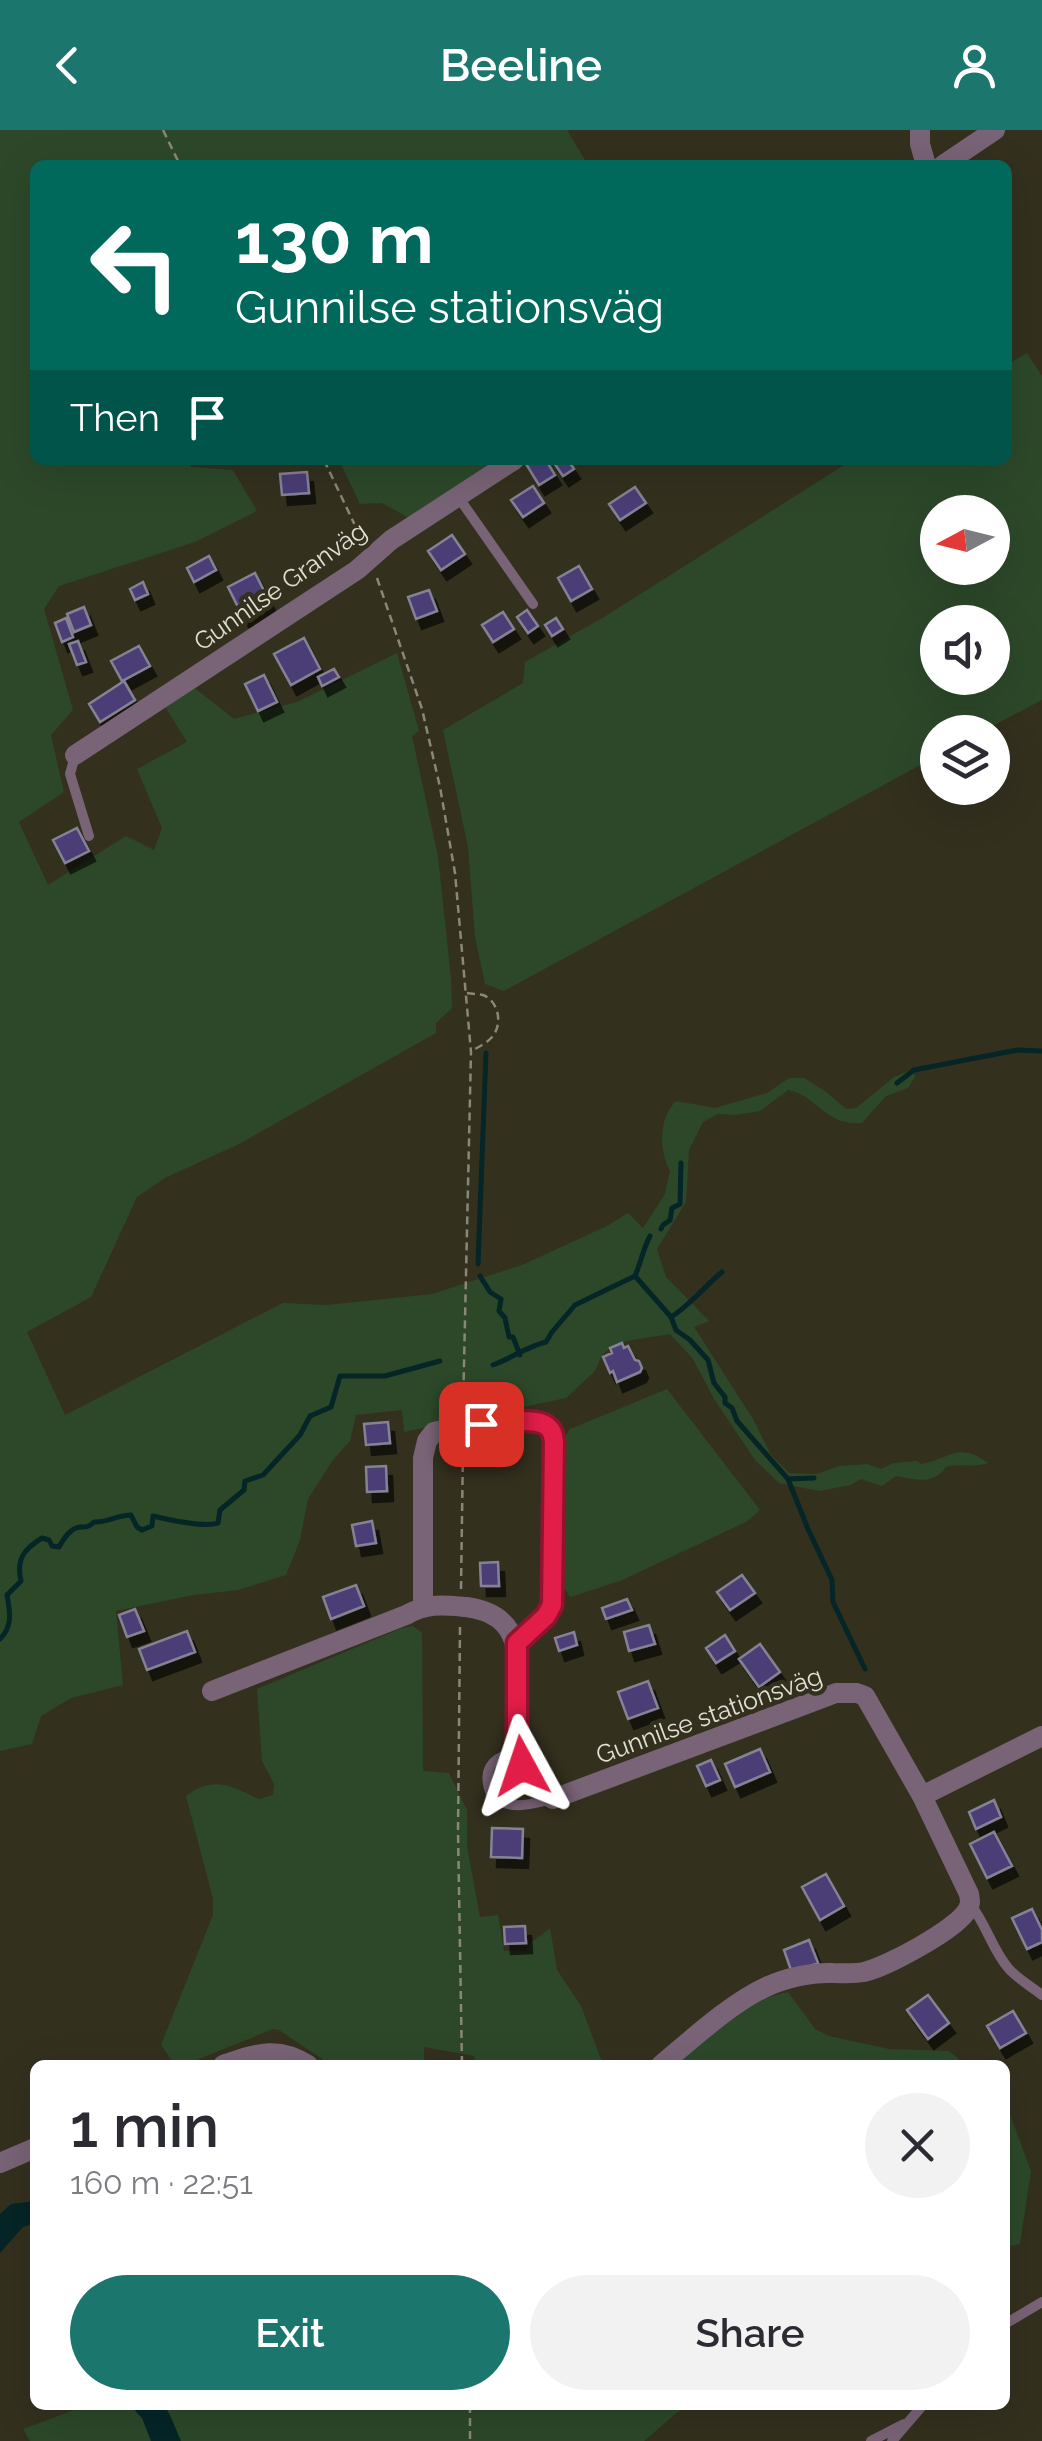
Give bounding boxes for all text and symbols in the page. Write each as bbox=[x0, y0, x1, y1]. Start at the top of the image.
icon: back bbox=[40, 38, 95, 93]
icon: person bbox=[947, 38, 1002, 93]
text: Beeline bbox=[440, 39, 602, 92]
text: 130 m bbox=[235, 197, 434, 279]
icon: left bbox=[70, 200, 200, 330]
text: Gunnilse stationsväg bbox=[235, 281, 664, 334]
icon: arrive bbox=[180, 390, 235, 445]
text: Then bbox=[70, 395, 160, 440]
north arrow bbox=[920, 495, 1010, 585]
map controls bbox=[920, 495, 1010, 805]
street label: Gunnilse Granväg bbox=[188, 515, 372, 657]
button: sound bbox=[920, 605, 1010, 695]
button: layers bbox=[920, 715, 1010, 805]
pin bbox=[439, 1382, 524, 1467]
icon: arrive bbox=[454, 1397, 509, 1452]
street label: Gunnilse stationsväg bbox=[592, 1660, 826, 1770]
position arrow bbox=[470, 1714, 574, 1818]
text: 1 min bbox=[70, 2091, 219, 2161]
button: close bbox=[865, 2093, 970, 2198]
text: 160 m · 22:51 bbox=[70, 2164, 253, 2201]
button: Exit bbox=[70, 2275, 510, 2390]
button: Share bbox=[530, 2275, 970, 2390]

